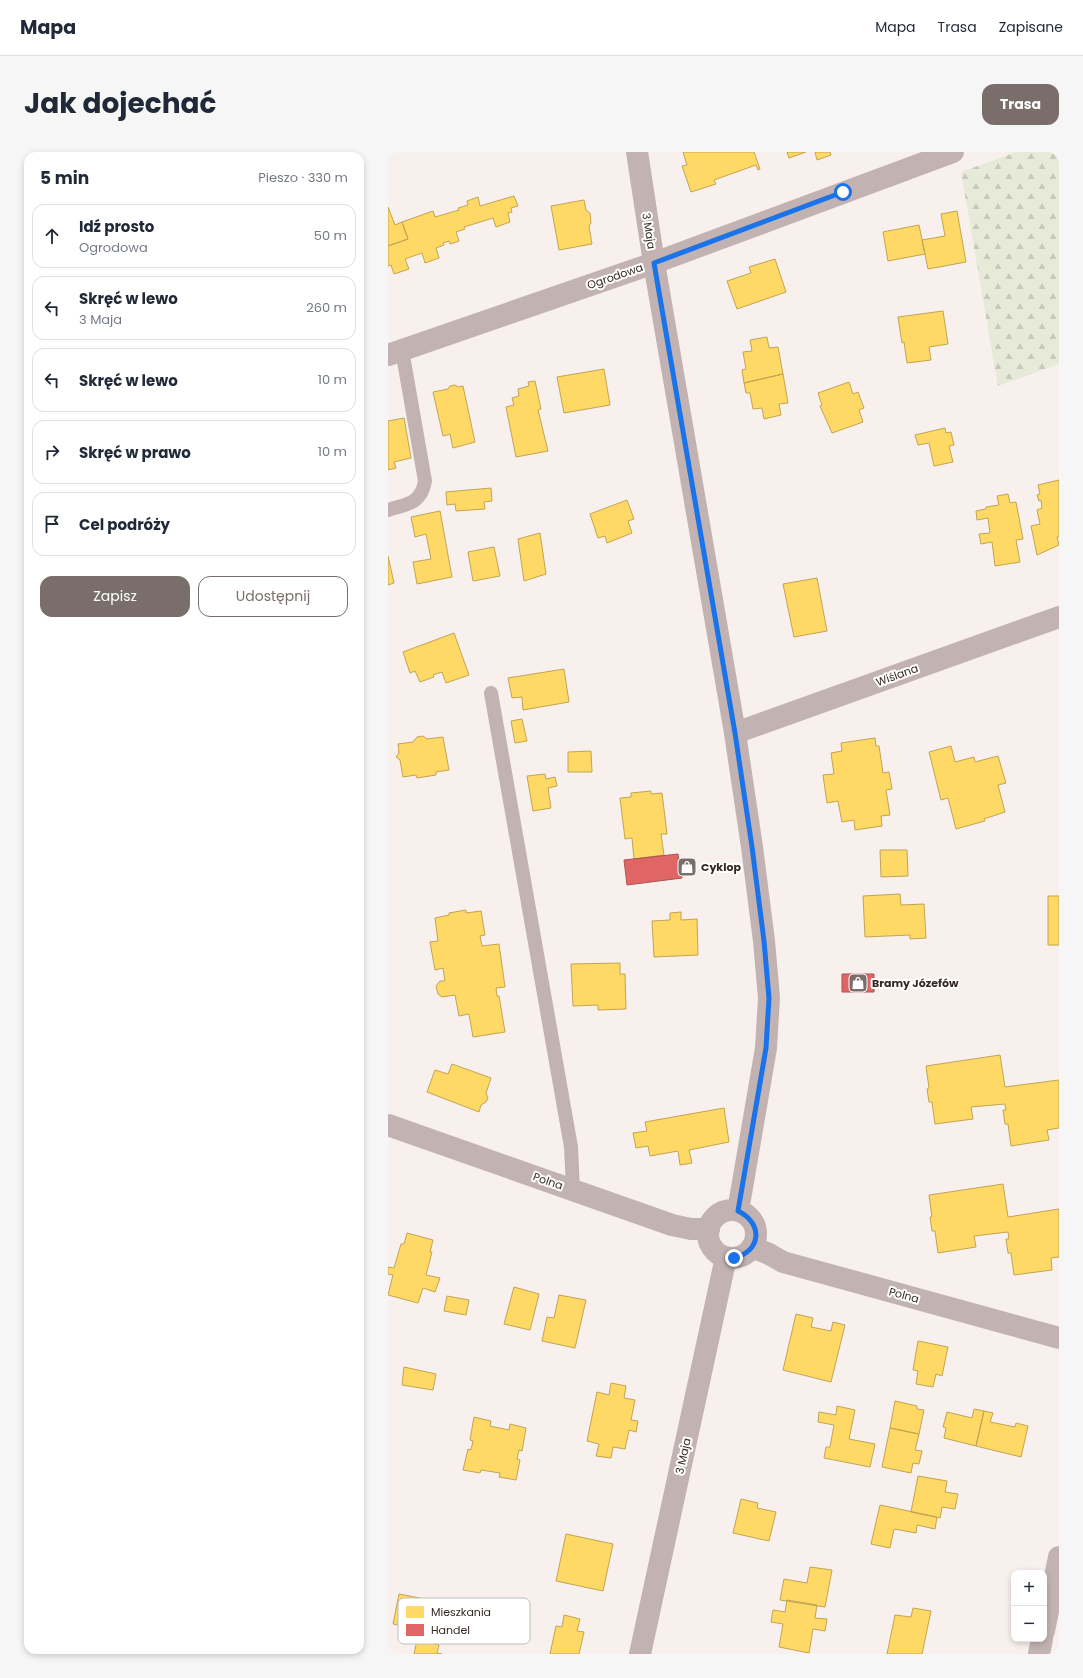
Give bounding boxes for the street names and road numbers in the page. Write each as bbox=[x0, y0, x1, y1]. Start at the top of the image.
street label: 3 Maja bbox=[638, 212, 660, 250]
street label: Ogrodowa bbox=[585, 259, 645, 293]
street label: Wiślana bbox=[874, 660, 920, 690]
street label: Polna bbox=[531, 1168, 565, 1194]
street label: Polna bbox=[887, 1283, 921, 1307]
street label: 3 Maja bbox=[671, 1436, 695, 1476]

